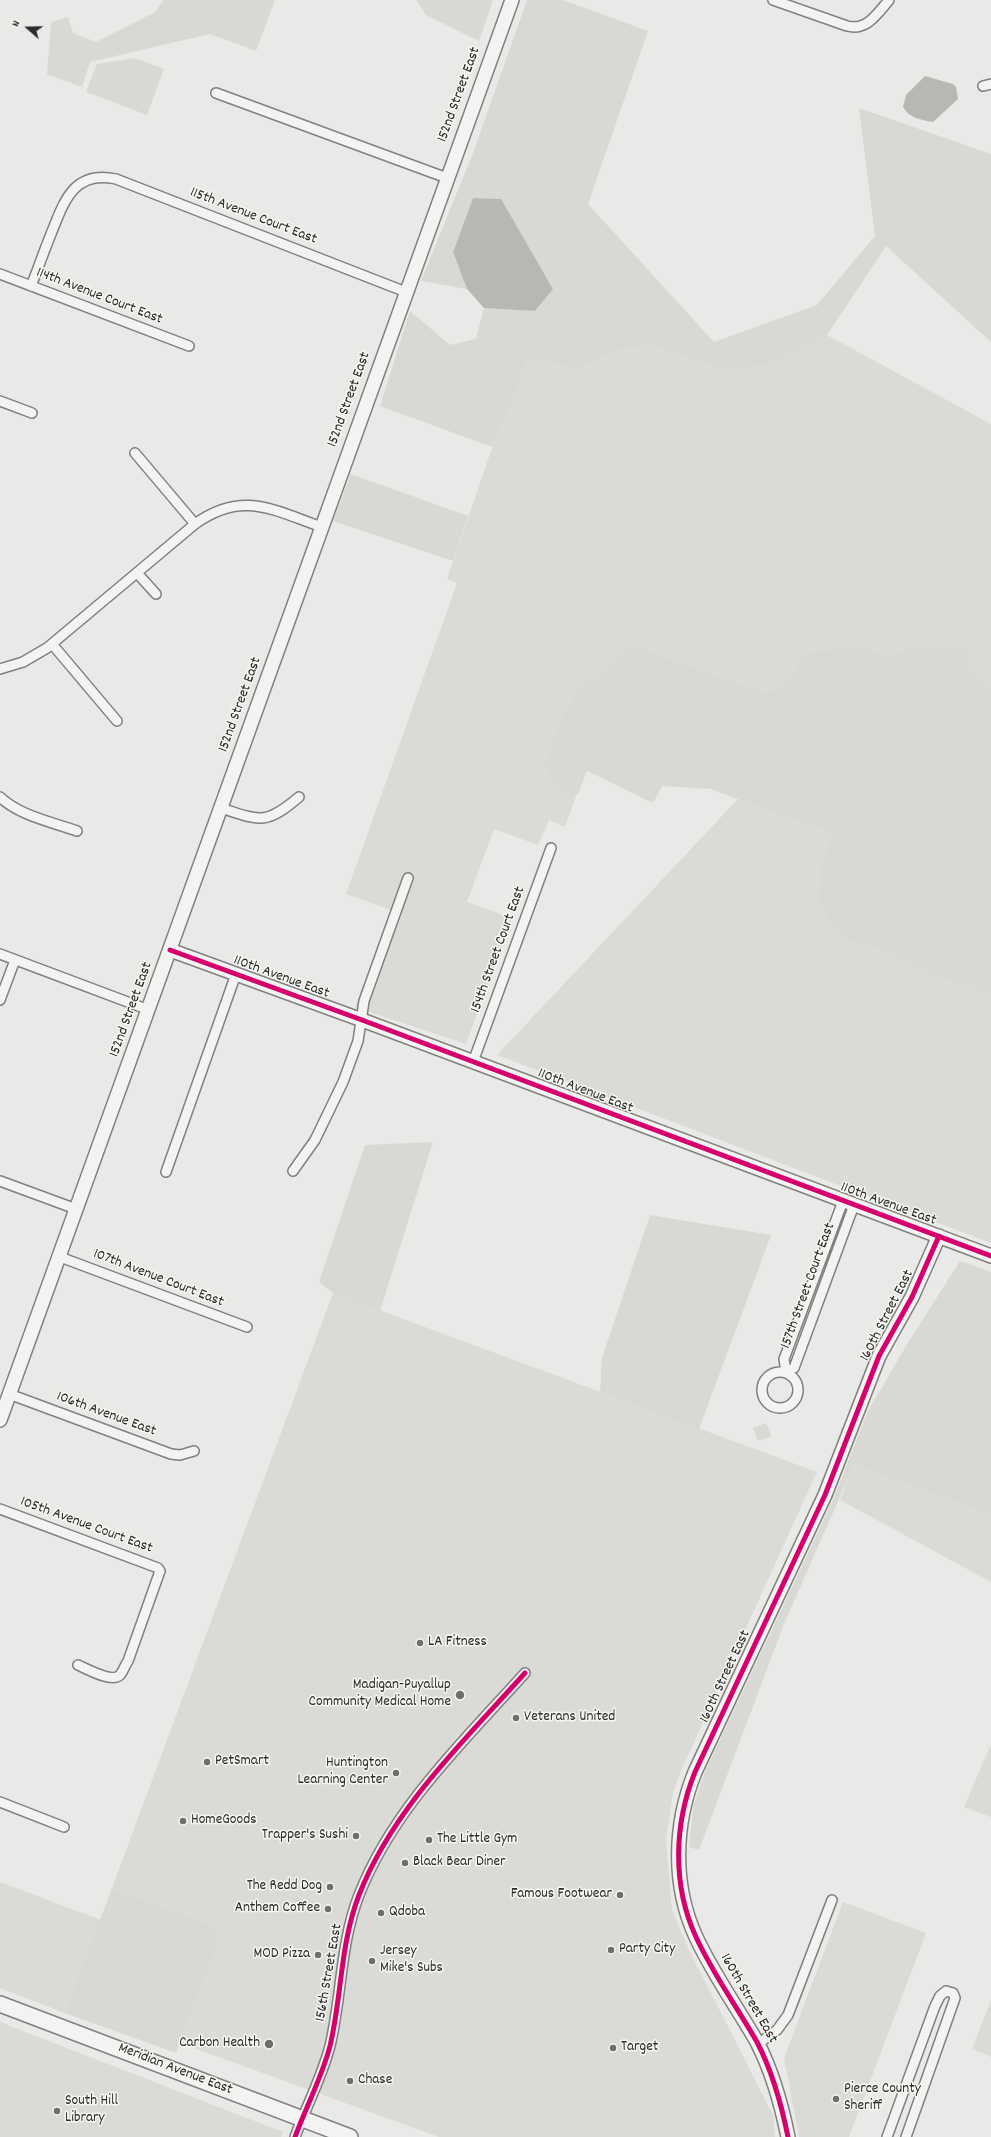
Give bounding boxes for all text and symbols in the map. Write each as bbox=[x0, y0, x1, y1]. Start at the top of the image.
north arrow bbox=[8, 8, 48, 48]
text: N bbox=[8, 19, 25, 29]
street label: 152nd Street East bbox=[434, 45, 486, 145]
street label: 115th Avenue Court East bbox=[187, 184, 319, 250]
street label: 114th Avenue Court East bbox=[33, 265, 165, 329]
street label: 152nd Street East bbox=[324, 350, 376, 450]
street label: 152nd Street East bbox=[215, 655, 267, 755]
street label: 154th Street Court East bbox=[468, 884, 530, 1016]
street label: 110th Avenue East bbox=[231, 952, 331, 1004]
street label: 152nd Street East bbox=[106, 960, 158, 1060]
street label: 110th Avenue East bbox=[535, 1066, 635, 1118]
street label: 110th Avenue East bbox=[838, 1179, 938, 1231]
street label: 157th Street Court East bbox=[778, 1221, 840, 1351]
street label: 107th Avenue Court East bbox=[90, 1246, 226, 1312]
street label: 160th Street East bbox=[857, 1267, 919, 1365]
street label: 106th Avenue East bbox=[54, 1389, 158, 1441]
street label: 105th Avenue Court East bbox=[17, 1494, 155, 1558]
street label: 160th Street East bbox=[697, 1628, 755, 1726]
place label: LA Fitness bbox=[428, 1634, 487, 1652]
marker: LA Fitness bbox=[415, 1638, 425, 1648]
place label: Madigan-Puyallup Community Medical Home bbox=[309, 1677, 451, 1712]
marker: Madigan-Puyallup Community Medical Home bbox=[454, 1689, 466, 1701]
place label: Veterans United bbox=[524, 1709, 615, 1727]
marker: Veterans United bbox=[511, 1713, 521, 1723]
place label: PetSmart bbox=[215, 1753, 269, 1771]
place label: Huntington Learning Center bbox=[297, 1755, 388, 1790]
marker: PetSmart bbox=[202, 1757, 212, 1767]
marker: Huntington Learning Center bbox=[391, 1768, 401, 1778]
place label: HomeGoods bbox=[191, 1812, 257, 1830]
marker: HomeGoods bbox=[178, 1816, 188, 1826]
place label: Trapper's Sushi bbox=[262, 1827, 348, 1845]
marker: Trapper's Sushi bbox=[351, 1831, 361, 1841]
place label: The Little Gym bbox=[437, 1831, 517, 1849]
marker: The Little Gym bbox=[424, 1835, 434, 1845]
place label: Black Bear Diner bbox=[413, 1854, 506, 1872]
marker: Black Bear Diner bbox=[400, 1858, 410, 1868]
place label: The Redd Dog bbox=[247, 1878, 322, 1896]
marker: The Redd Dog bbox=[325, 1882, 335, 1892]
place label: Famous Footwear bbox=[511, 1886, 612, 1904]
marker: Famous Footwear bbox=[615, 1890, 625, 1900]
place label: Anthem Coffee bbox=[235, 1900, 320, 1918]
marker: Anthem Coffee bbox=[323, 1904, 333, 1914]
place label: Qdoba bbox=[389, 1904, 425, 1922]
marker: Qdoba bbox=[376, 1908, 386, 1918]
street label: 156th Street East bbox=[313, 1923, 347, 2023]
place label: Party City bbox=[619, 1941, 675, 1959]
place label: Jersey Mike's Subs bbox=[380, 1943, 443, 1978]
marker: Party City bbox=[606, 1945, 616, 1955]
place label: MOD Pizza bbox=[253, 1946, 310, 1964]
marker: MOD Pizza bbox=[313, 1950, 323, 1960]
street label: 160th Street East bbox=[715, 1951, 781, 2047]
marker: Jersey Mike's Subs bbox=[367, 1956, 377, 1966]
place label: Carbon Health bbox=[179, 2035, 260, 2053]
marker: Carbon Health bbox=[263, 2038, 275, 2050]
place label: Target bbox=[621, 2039, 658, 2057]
street label: Meridian Avenue East bbox=[115, 2040, 235, 2100]
marker: Target bbox=[608, 2043, 618, 2053]
place label: Chase bbox=[358, 2072, 392, 2090]
marker: Chase bbox=[345, 2076, 355, 2086]
place label: Pierce County Sheriff bbox=[844, 2081, 921, 2116]
place label: South Hill Library bbox=[65, 2093, 118, 2128]
marker: Pierce County Sheriff bbox=[831, 2094, 841, 2104]
marker: South Hill Library bbox=[52, 2106, 62, 2116]

